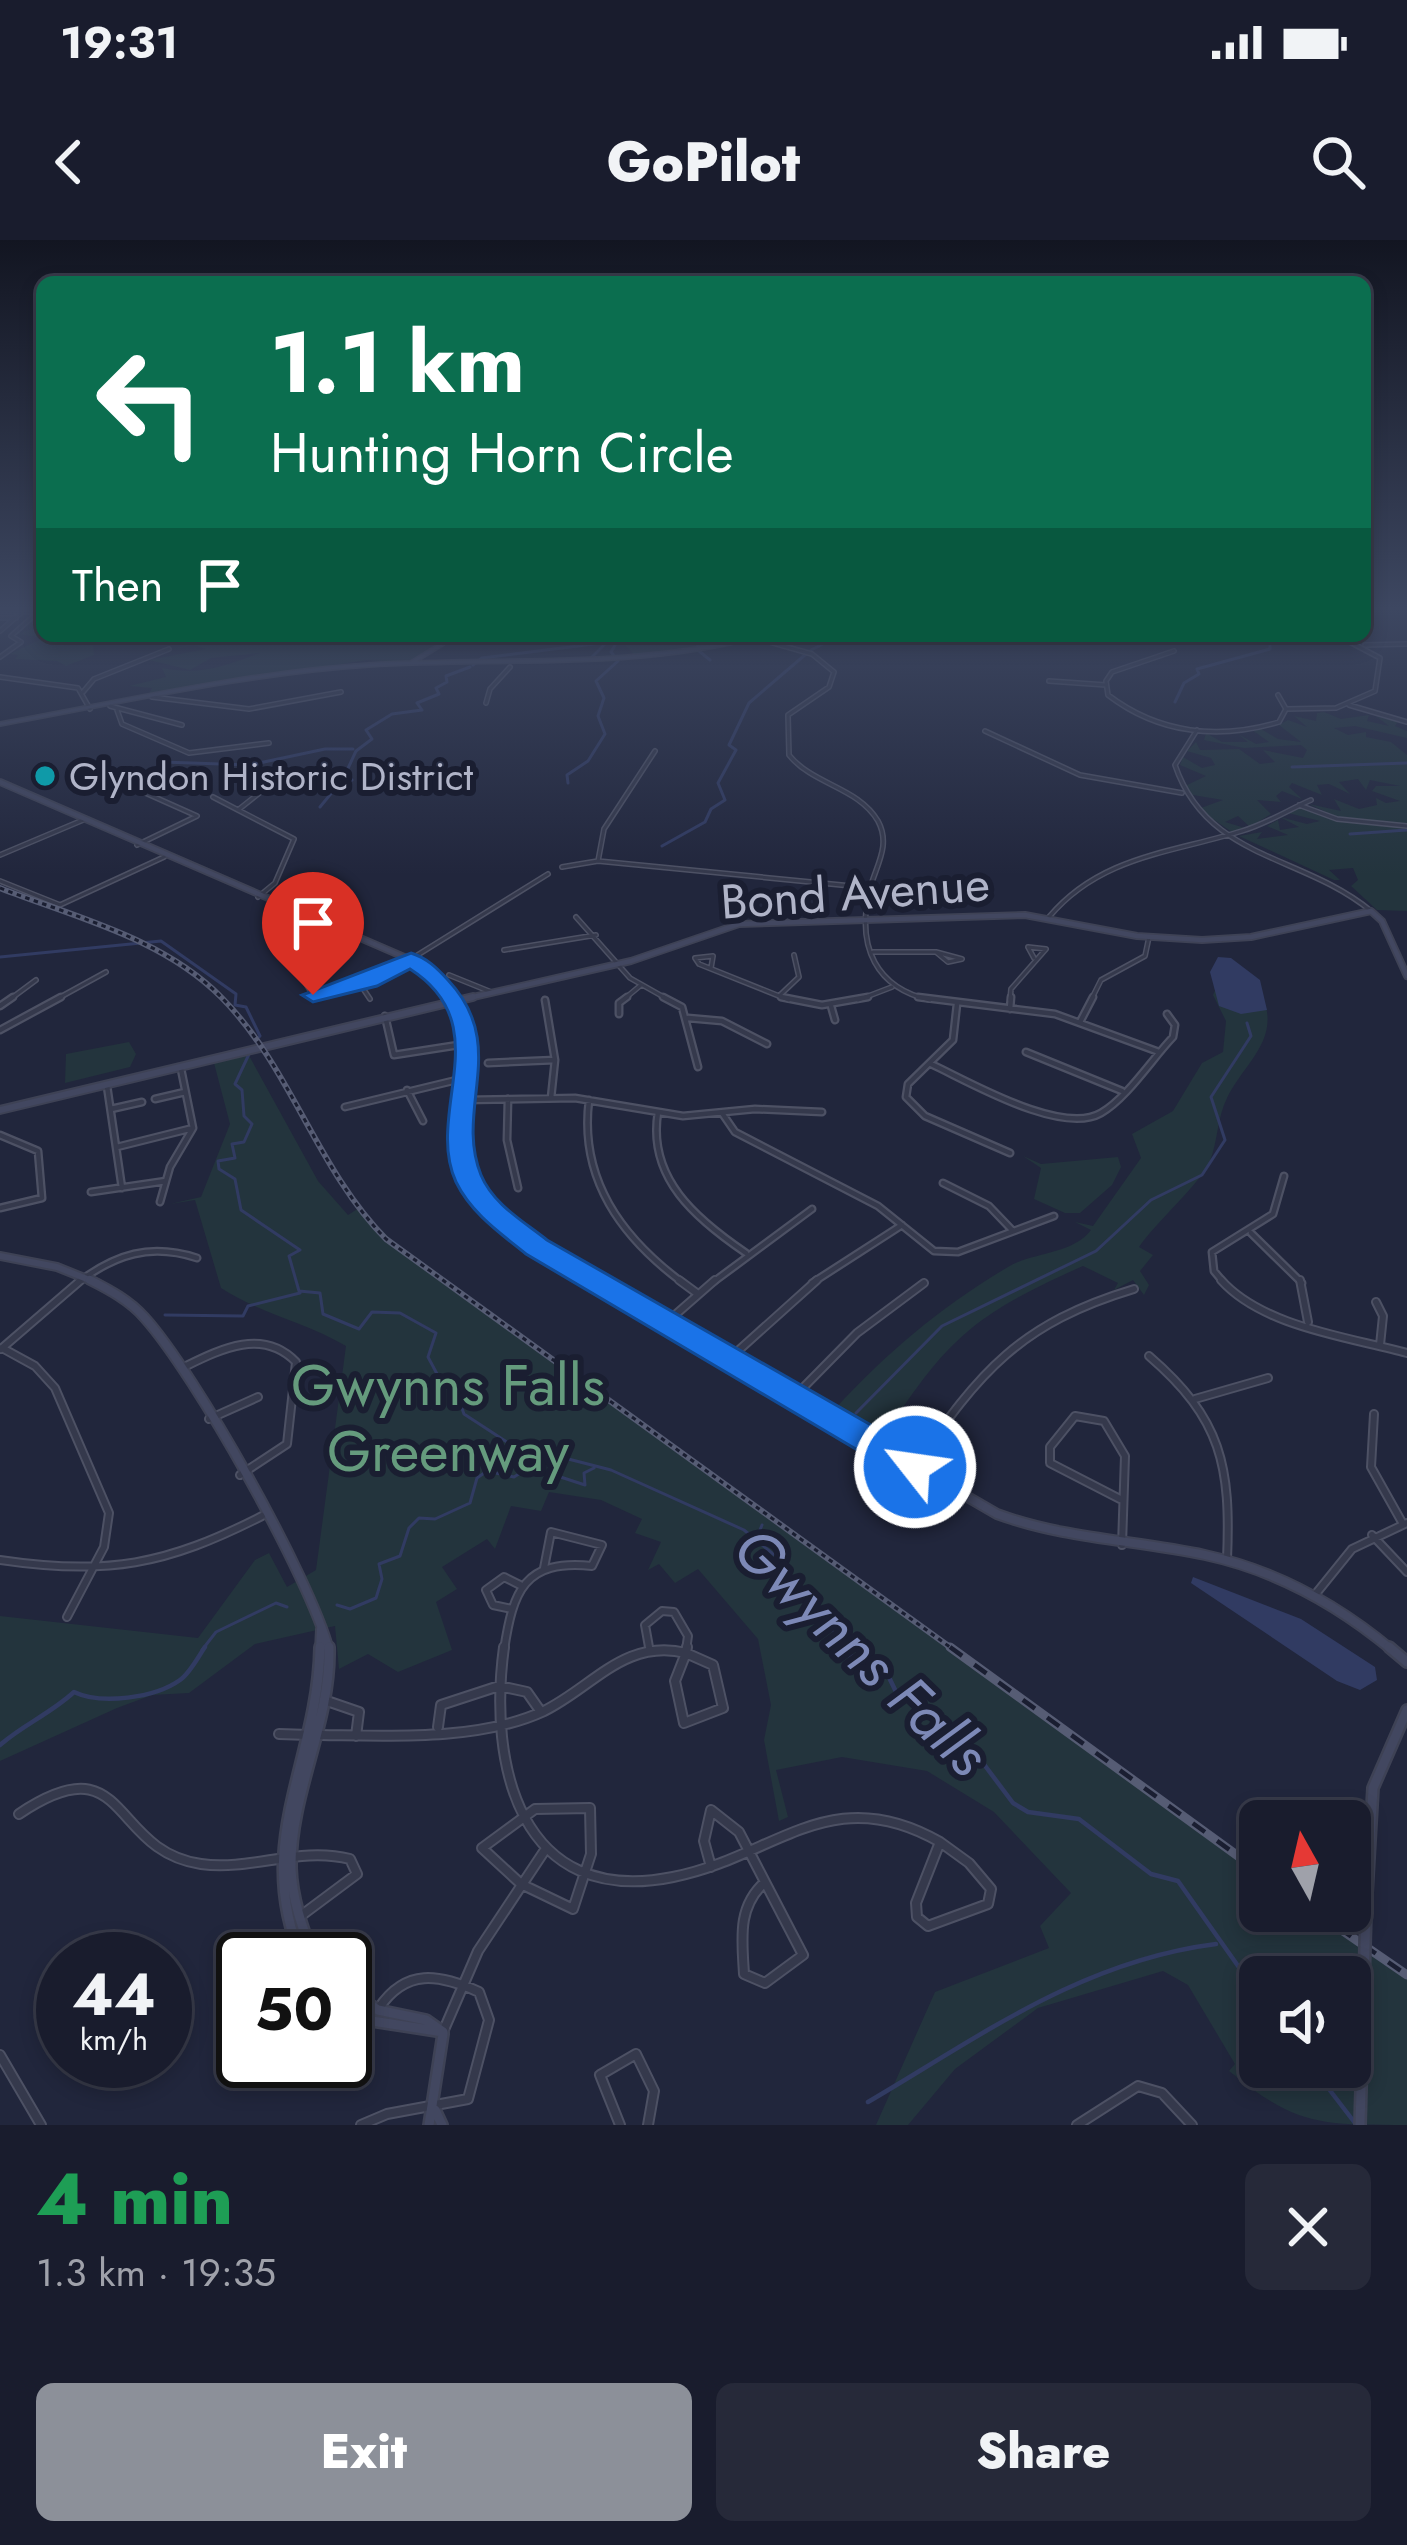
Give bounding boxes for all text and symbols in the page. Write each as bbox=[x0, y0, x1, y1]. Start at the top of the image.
text: 19:31 bbox=[60, 10, 178, 75]
text: GoPilot bbox=[607, 123, 800, 201]
icon: back bbox=[36, 129, 102, 195]
icon: search bbox=[1305, 129, 1371, 195]
text: 1.1 km bbox=[270, 302, 525, 424]
icon: left bbox=[72, 324, 228, 480]
text: Hunting Horn Circle bbox=[270, 414, 734, 492]
icon: arrive bbox=[187, 552, 253, 618]
text: Then bbox=[72, 553, 163, 618]
place label: Glyndon Historic District bbox=[69, 748, 474, 805]
marker: Glyndon Historic District bbox=[32, 763, 58, 789]
street label: Bond Avenue bbox=[718, 849, 992, 937]
pin bbox=[262, 872, 364, 995]
icon: arrive bbox=[280, 890, 346, 956]
park label: Gwynns Falls Greenway bbox=[291, 1344, 605, 1492]
position arrow bbox=[852, 1404, 978, 1530]
water label: Gwynns Falls bbox=[713, 1506, 1009, 1796]
north arrow bbox=[1239, 1800, 1371, 1932]
map controls bbox=[1239, 1800, 1371, 2088]
speed limit sign: 50 bbox=[216, 1932, 372, 2088]
text: 44 bbox=[72, 1951, 156, 2038]
button: sound bbox=[1239, 1956, 1371, 2088]
text: km/h bbox=[80, 2018, 148, 2061]
text: 4 min bbox=[36, 2147, 233, 2251]
button: close bbox=[1245, 2164, 1371, 2290]
text: 1.3 km · 19:35 bbox=[36, 2244, 276, 2301]
button: Exit bbox=[36, 2383, 692, 2521]
button: Share bbox=[716, 2383, 1371, 2521]

